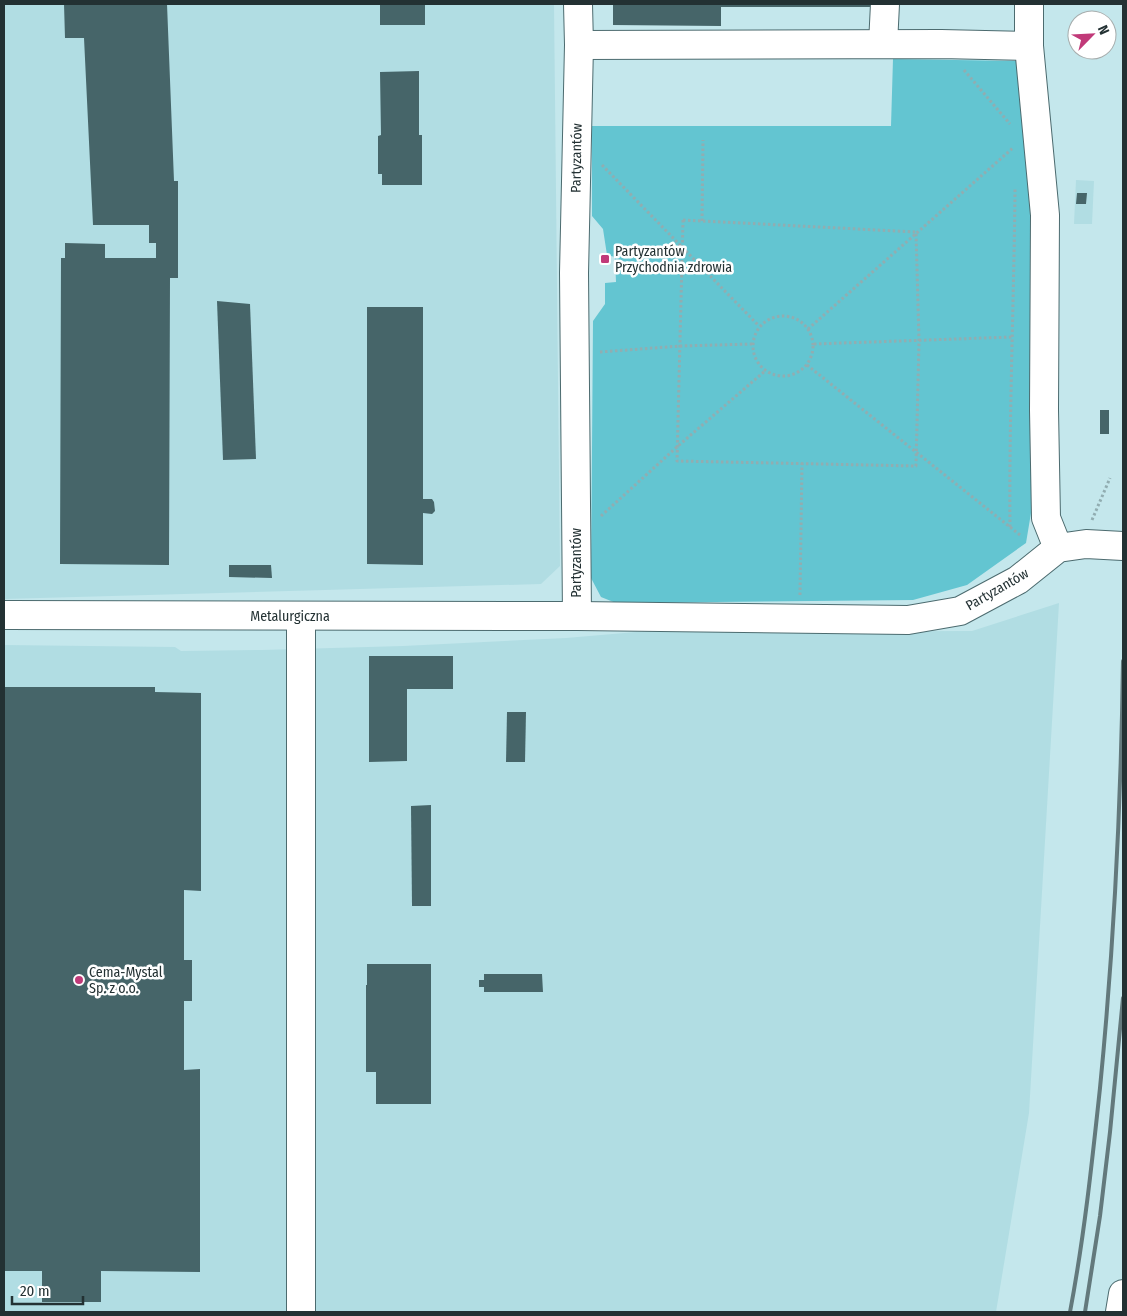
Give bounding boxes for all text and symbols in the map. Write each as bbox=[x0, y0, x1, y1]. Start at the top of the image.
north arrow bbox=[1067, 10, 1117, 60]
text: N bbox=[1094, 23, 1113, 37]
street label: Partyzantów bbox=[567, 123, 586, 193]
place label: Partyzantów Przychodnia zdrowia bbox=[615, 243, 732, 276]
marker: Partyzantów Przychodnia zdrowia bbox=[599, 253, 611, 265]
street label: Partyzantów bbox=[568, 528, 585, 598]
street label: Partyzantów bbox=[963, 565, 1032, 614]
street label: Metalurgiczna bbox=[250, 608, 330, 625]
place label: Cema-Mystal Sp. z o.o. bbox=[89, 964, 163, 997]
marker: Cema-Mystal Sp. z o.o. bbox=[73, 974, 85, 986]
scale bar bbox=[12, 1274, 84, 1306]
text: 20 m bbox=[20, 1282, 50, 1300]

